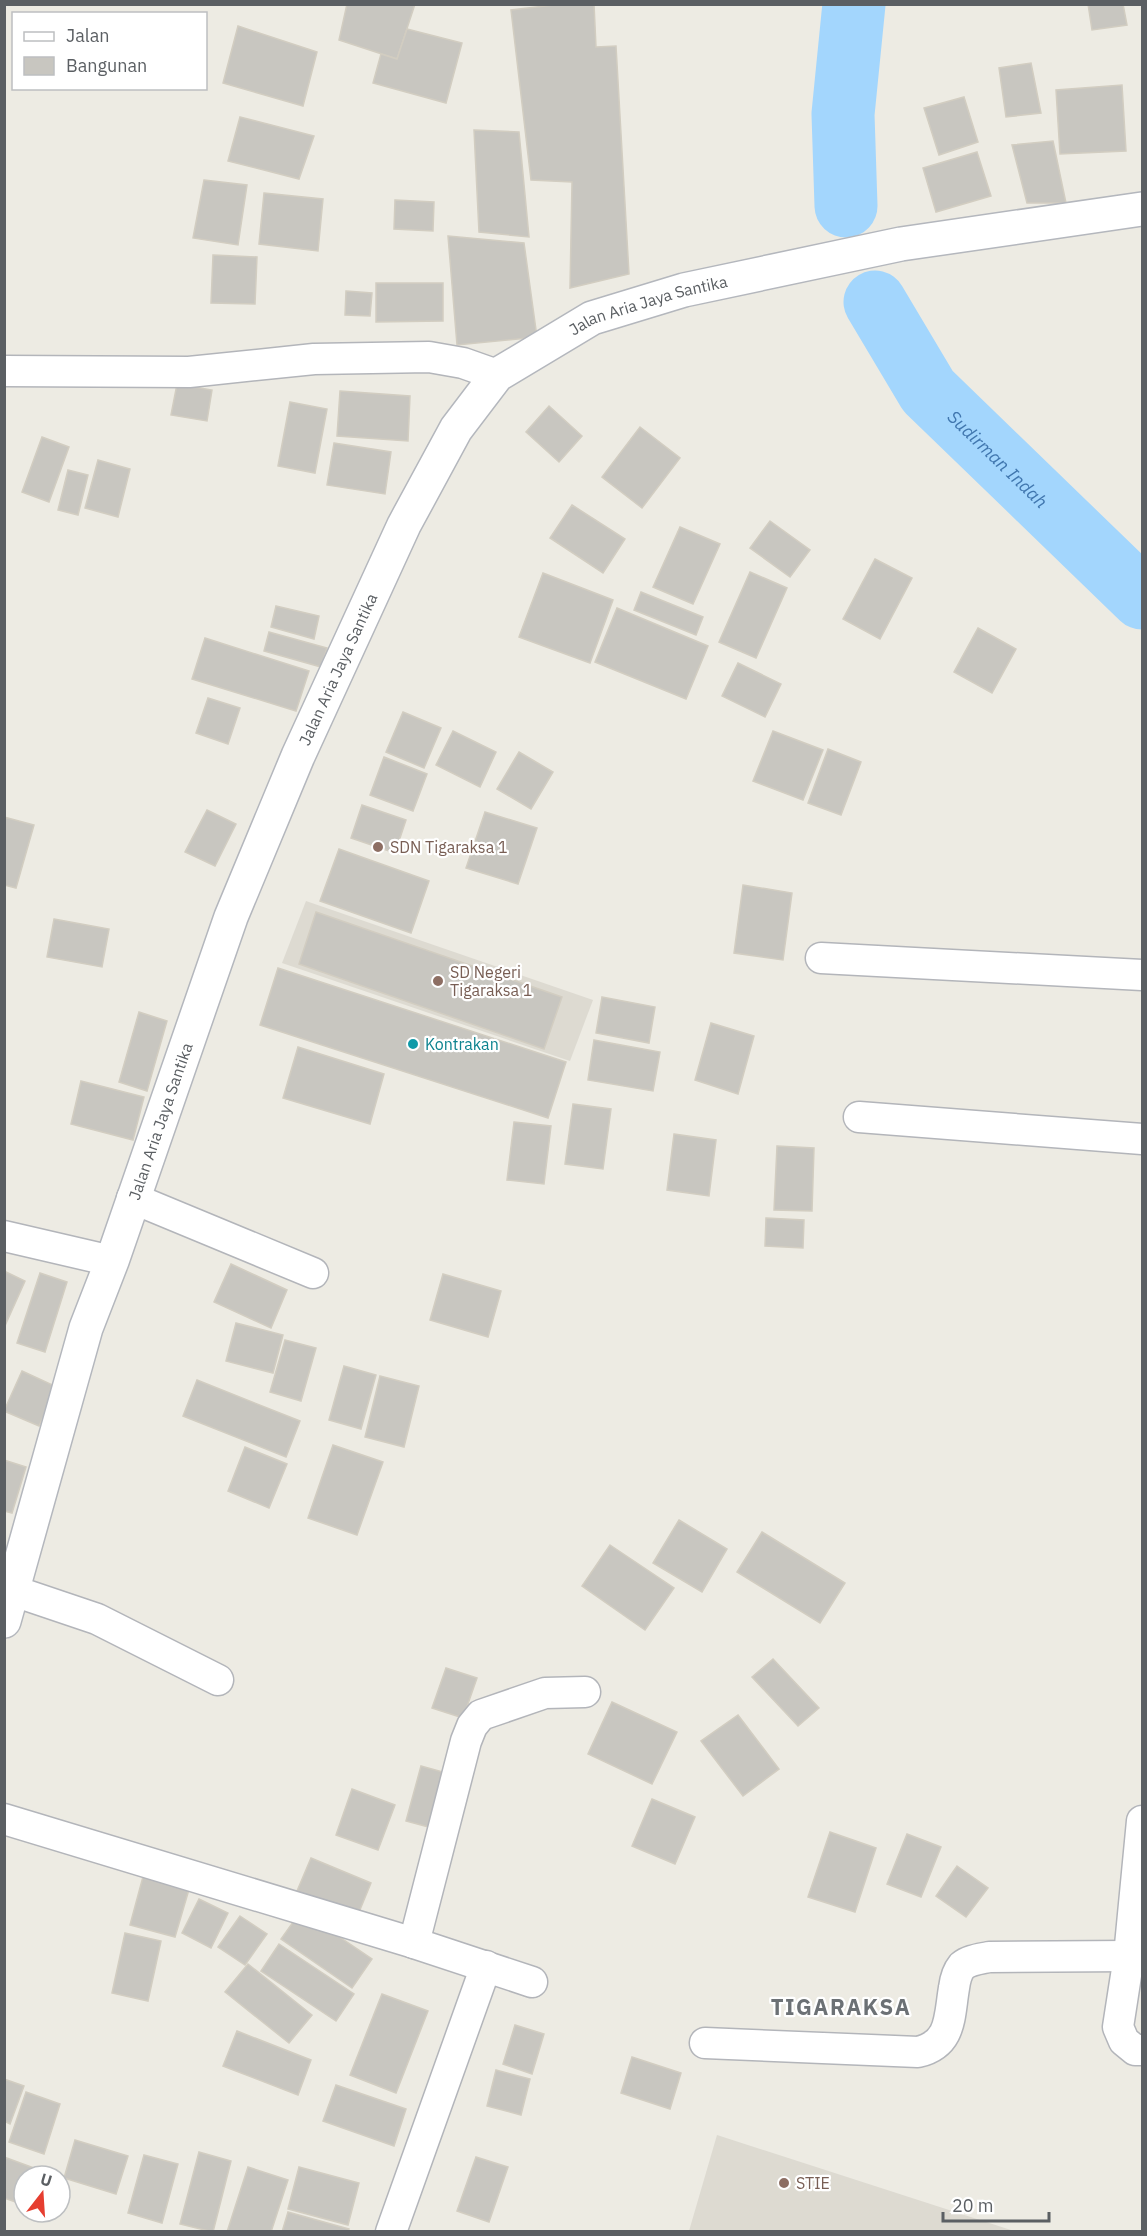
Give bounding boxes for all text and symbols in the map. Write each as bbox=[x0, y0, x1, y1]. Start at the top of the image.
legend bbox=[12, 12, 207, 90]
text: Jalan bbox=[66, 24, 110, 47]
text: Bangunan bbox=[66, 54, 147, 77]
street label: Jalan Aria Jaya Santika bbox=[565, 271, 730, 339]
water label: Sudirman Indah bbox=[943, 405, 1053, 512]
street label: Jalan Aria Jaya Santika bbox=[294, 590, 382, 748]
place label: SDN Tigaraksa 1 bbox=[390, 837, 508, 857]
marker: SDN Tigaraksa 1 bbox=[371, 840, 385, 854]
place label: SD Negeri Tigaraksa 1 bbox=[450, 962, 532, 1000]
marker: SD Negeri Tigaraksa 1 bbox=[431, 974, 445, 988]
place label: Kontrakan bbox=[425, 1034, 499, 1054]
marker: Kontrakan bbox=[406, 1037, 420, 1051]
street label: Jalan Aria Jaya Santika bbox=[124, 1039, 197, 1203]
district label: TIGARAKSA bbox=[771, 1992, 911, 2021]
north arrow bbox=[12, 2164, 72, 2224]
text: U bbox=[38, 2168, 55, 2191]
place label: STIE bbox=[796, 2173, 830, 2193]
marker: STIE bbox=[777, 2176, 791, 2190]
scale bar bbox=[943, 2185, 1050, 2223]
text: 20 m bbox=[952, 2194, 994, 2217]

